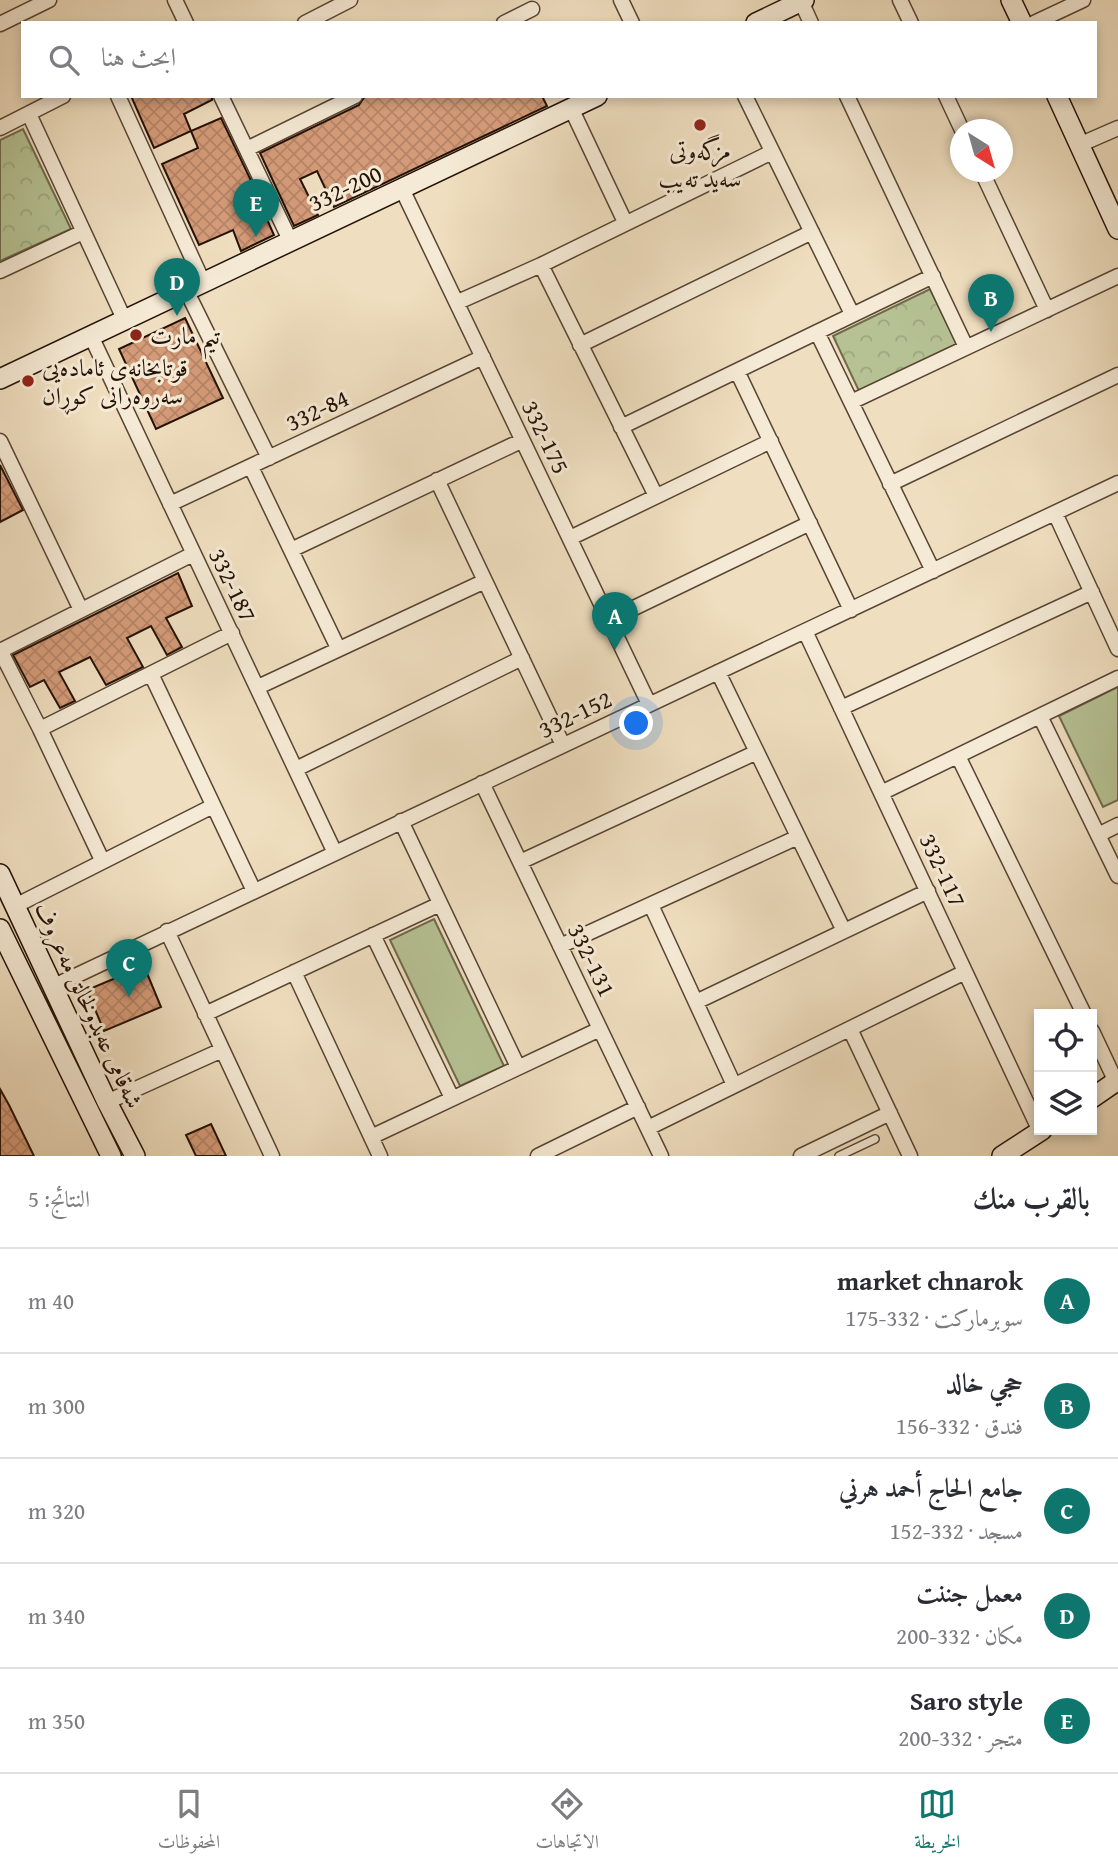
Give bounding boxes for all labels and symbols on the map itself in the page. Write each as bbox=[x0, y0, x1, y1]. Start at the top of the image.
marker: مزگەوتی سەید تەیب bbox=[692, 117, 708, 133]
north arrow bbox=[950, 119, 1013, 182]
place label: مزگەوتی سەید تەیب bbox=[659, 133, 741, 196]
street label: 332-200 bbox=[302, 156, 388, 220]
pin: E bbox=[233, 179, 279, 237]
pin: D bbox=[154, 258, 200, 316]
pin: B bbox=[968, 274, 1014, 332]
place label: تيم مارت bbox=[150, 318, 220, 360]
marker: تيم مارت bbox=[128, 327, 144, 343]
place label: قوتابخانەی ئامادەیی سەروەرانی کوڕان bbox=[42, 350, 188, 415]
marker: قوتابخانەی ئامادەیی سەروەرانی کوڕان bbox=[20, 373, 36, 389]
street label: 332-84 bbox=[280, 380, 354, 440]
street label: 332-175 bbox=[513, 394, 579, 480]
street label: 332-187 bbox=[200, 542, 266, 628]
pin: A bbox=[592, 592, 638, 650]
street label: 332-152 bbox=[532, 681, 618, 747]
your location bbox=[619, 706, 653, 740]
street label: 332-117 bbox=[911, 827, 975, 913]
street label: شەقامی عەبدولخالق مەعروف bbox=[26, 896, 152, 1114]
street label: 332-131 bbox=[559, 917, 625, 1003]
pin: C bbox=[106, 939, 152, 997]

